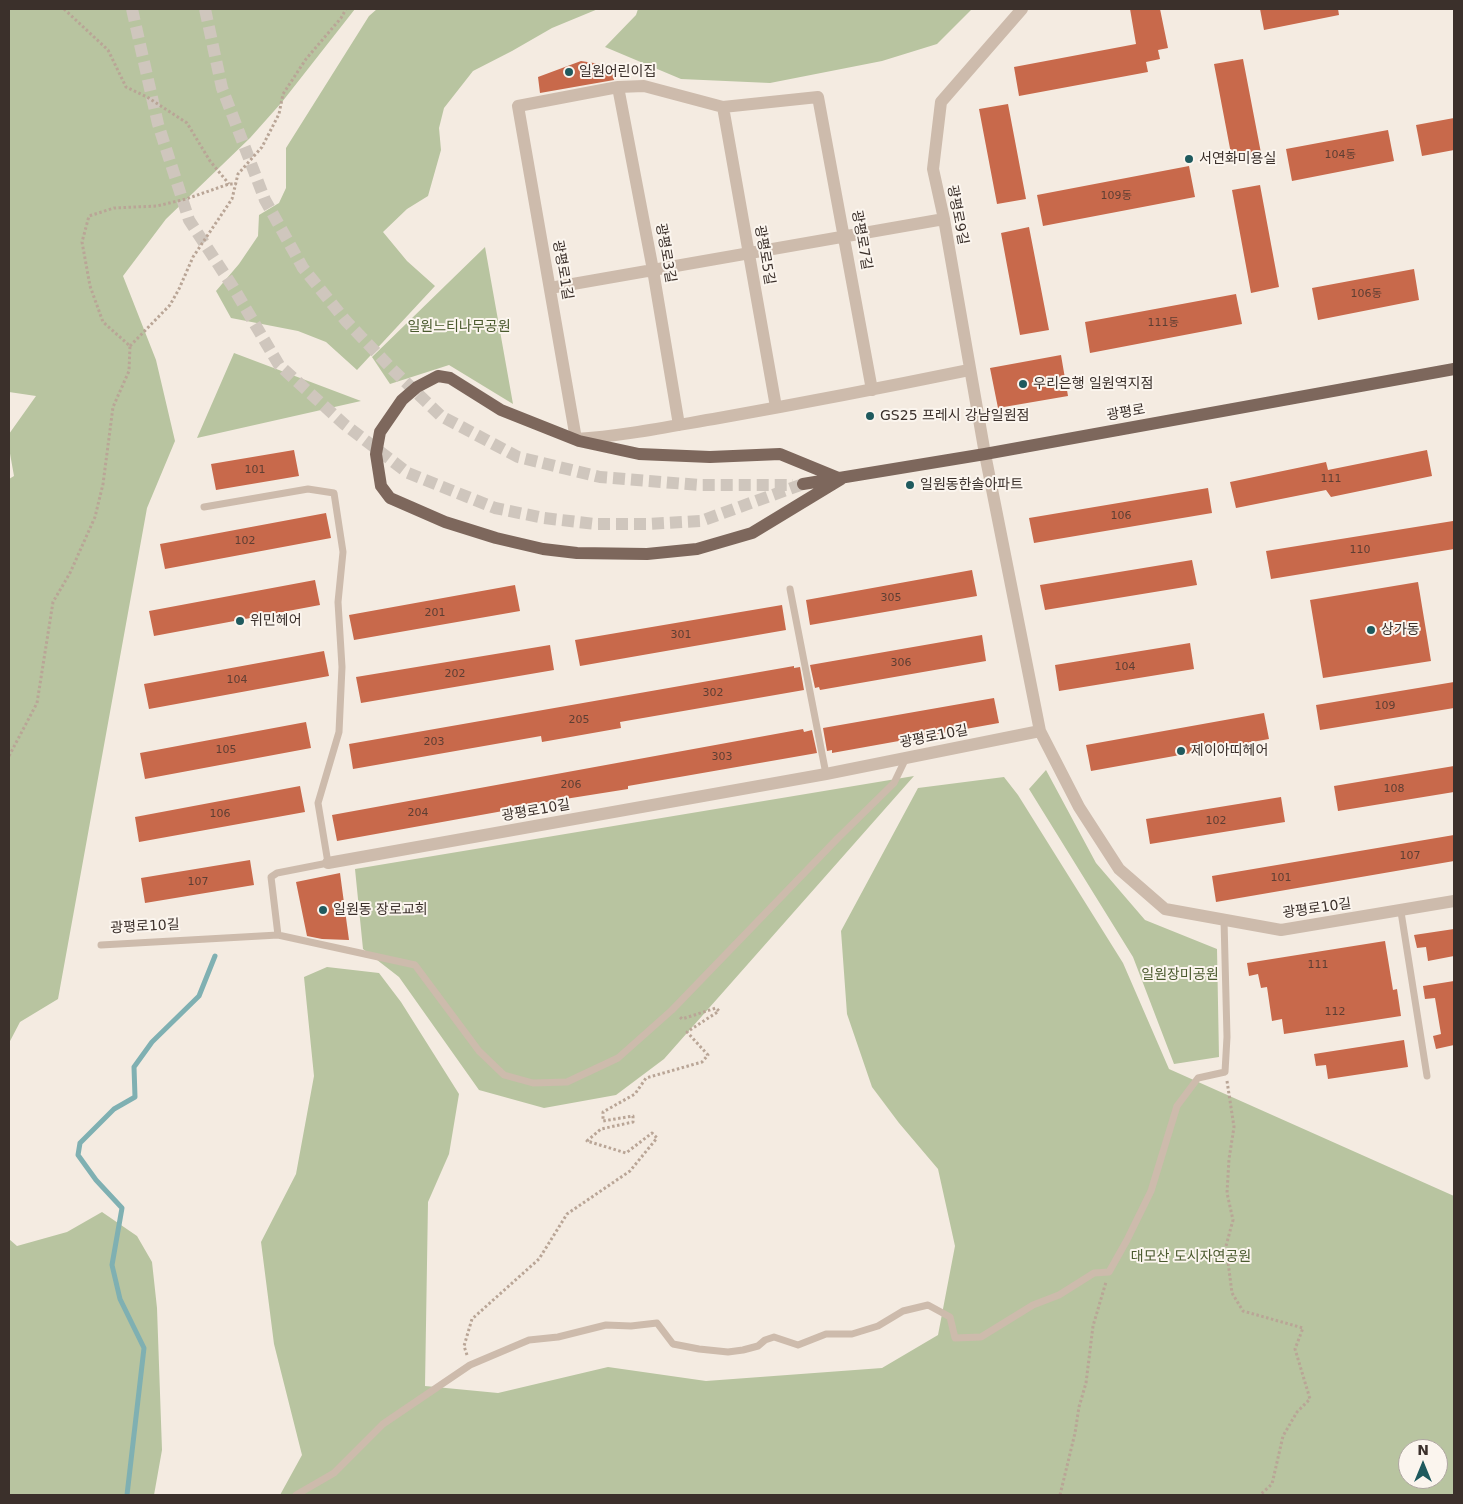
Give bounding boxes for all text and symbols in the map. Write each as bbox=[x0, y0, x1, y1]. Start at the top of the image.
place label: 일원어린이집 bbox=[579, 64, 656, 80]
marker: 일원어린이집 bbox=[563, 66, 575, 78]
house number: 104동 bbox=[1324, 148, 1356, 162]
place label: 서연화미용실 bbox=[1199, 151, 1276, 167]
marker: 서연화미용실 bbox=[1183, 153, 1195, 165]
street label: 광평로9길 bbox=[943, 184, 971, 246]
house number: 109동 bbox=[1100, 189, 1132, 203]
street label: 광평로7길 bbox=[847, 209, 875, 271]
street label: 광평로3길 bbox=[651, 222, 679, 284]
street label: 광평로5길 bbox=[750, 224, 778, 286]
street label: 광평로1길 bbox=[548, 239, 576, 301]
house number: 106동 bbox=[1350, 287, 1382, 301]
house number: 111동 bbox=[1147, 316, 1179, 330]
park label: 일원느티나무공원 bbox=[407, 319, 511, 335]
place label: 우리은행 일원역지점 bbox=[1033, 376, 1153, 392]
marker: 우리은행 일원역지점 bbox=[1017, 378, 1029, 390]
street label: 광평로 bbox=[1106, 401, 1146, 425]
place label: GS25 프레시 강남일원점 bbox=[880, 408, 1029, 424]
marker: GS25 프레시 강남일원점 bbox=[864, 410, 876, 422]
house number: 101 bbox=[245, 463, 265, 477]
house number: 111 bbox=[1321, 472, 1341, 486]
place label: 일원동한솔아파트 bbox=[920, 477, 1023, 493]
marker: 일원동한솔아파트 bbox=[904, 479, 916, 491]
house number: 106 bbox=[1111, 509, 1131, 523]
house number: 102 bbox=[235, 534, 255, 548]
house number: 110 bbox=[1350, 543, 1370, 557]
house number: 305 bbox=[881, 591, 901, 605]
house number: 201 bbox=[425, 606, 445, 620]
place label: 위민헤어 bbox=[250, 613, 302, 629]
marker: 위민헤어 bbox=[234, 615, 246, 627]
place label: 상가동 bbox=[1381, 622, 1420, 638]
marker: 상가동 bbox=[1365, 624, 1377, 636]
house number: 301 bbox=[671, 628, 691, 642]
house number: 306 bbox=[891, 656, 911, 670]
house number: 104 bbox=[1115, 660, 1135, 674]
house number: 202 bbox=[445, 667, 465, 681]
house number: 104 bbox=[227, 673, 247, 687]
house number: 302 bbox=[703, 686, 723, 700]
house number: 109 bbox=[1375, 699, 1395, 713]
house number: 205 bbox=[569, 713, 589, 727]
street label: 광평로10길 bbox=[898, 722, 970, 752]
house number: 203 bbox=[424, 735, 444, 749]
house number: 105 bbox=[216, 743, 236, 757]
place label: 제이아띠헤어 bbox=[1191, 743, 1268, 759]
marker: 제이아띠헤어 bbox=[1175, 745, 1187, 757]
house number: 303 bbox=[712, 750, 732, 764]
house number: 206 bbox=[561, 778, 581, 792]
house number: 108 bbox=[1384, 782, 1404, 796]
street label: 광평로10길 bbox=[500, 797, 572, 825]
house number: 204 bbox=[408, 806, 428, 820]
house number: 106 bbox=[210, 807, 230, 821]
house number: 102 bbox=[1206, 814, 1226, 828]
house number: 107 bbox=[1400, 849, 1420, 863]
house number: 101 bbox=[1271, 871, 1291, 885]
house number: 107 bbox=[188, 875, 208, 889]
street label: 광평로10길 bbox=[1282, 896, 1352, 922]
place label: 일원동 장로교회 bbox=[333, 902, 428, 918]
marker: 일원동 장로교회 bbox=[317, 904, 329, 916]
street label: 광평로10길 bbox=[110, 917, 180, 937]
house number: 111 bbox=[1308, 958, 1328, 972]
park label: 일원장미공원 bbox=[1141, 967, 1219, 983]
house number: 112 bbox=[1325, 1005, 1345, 1019]
park label: 대모산 도시자연공원 bbox=[1131, 1249, 1251, 1265]
north arrow bbox=[1398, 1439, 1448, 1489]
text: N bbox=[1417, 1442, 1429, 1458]

